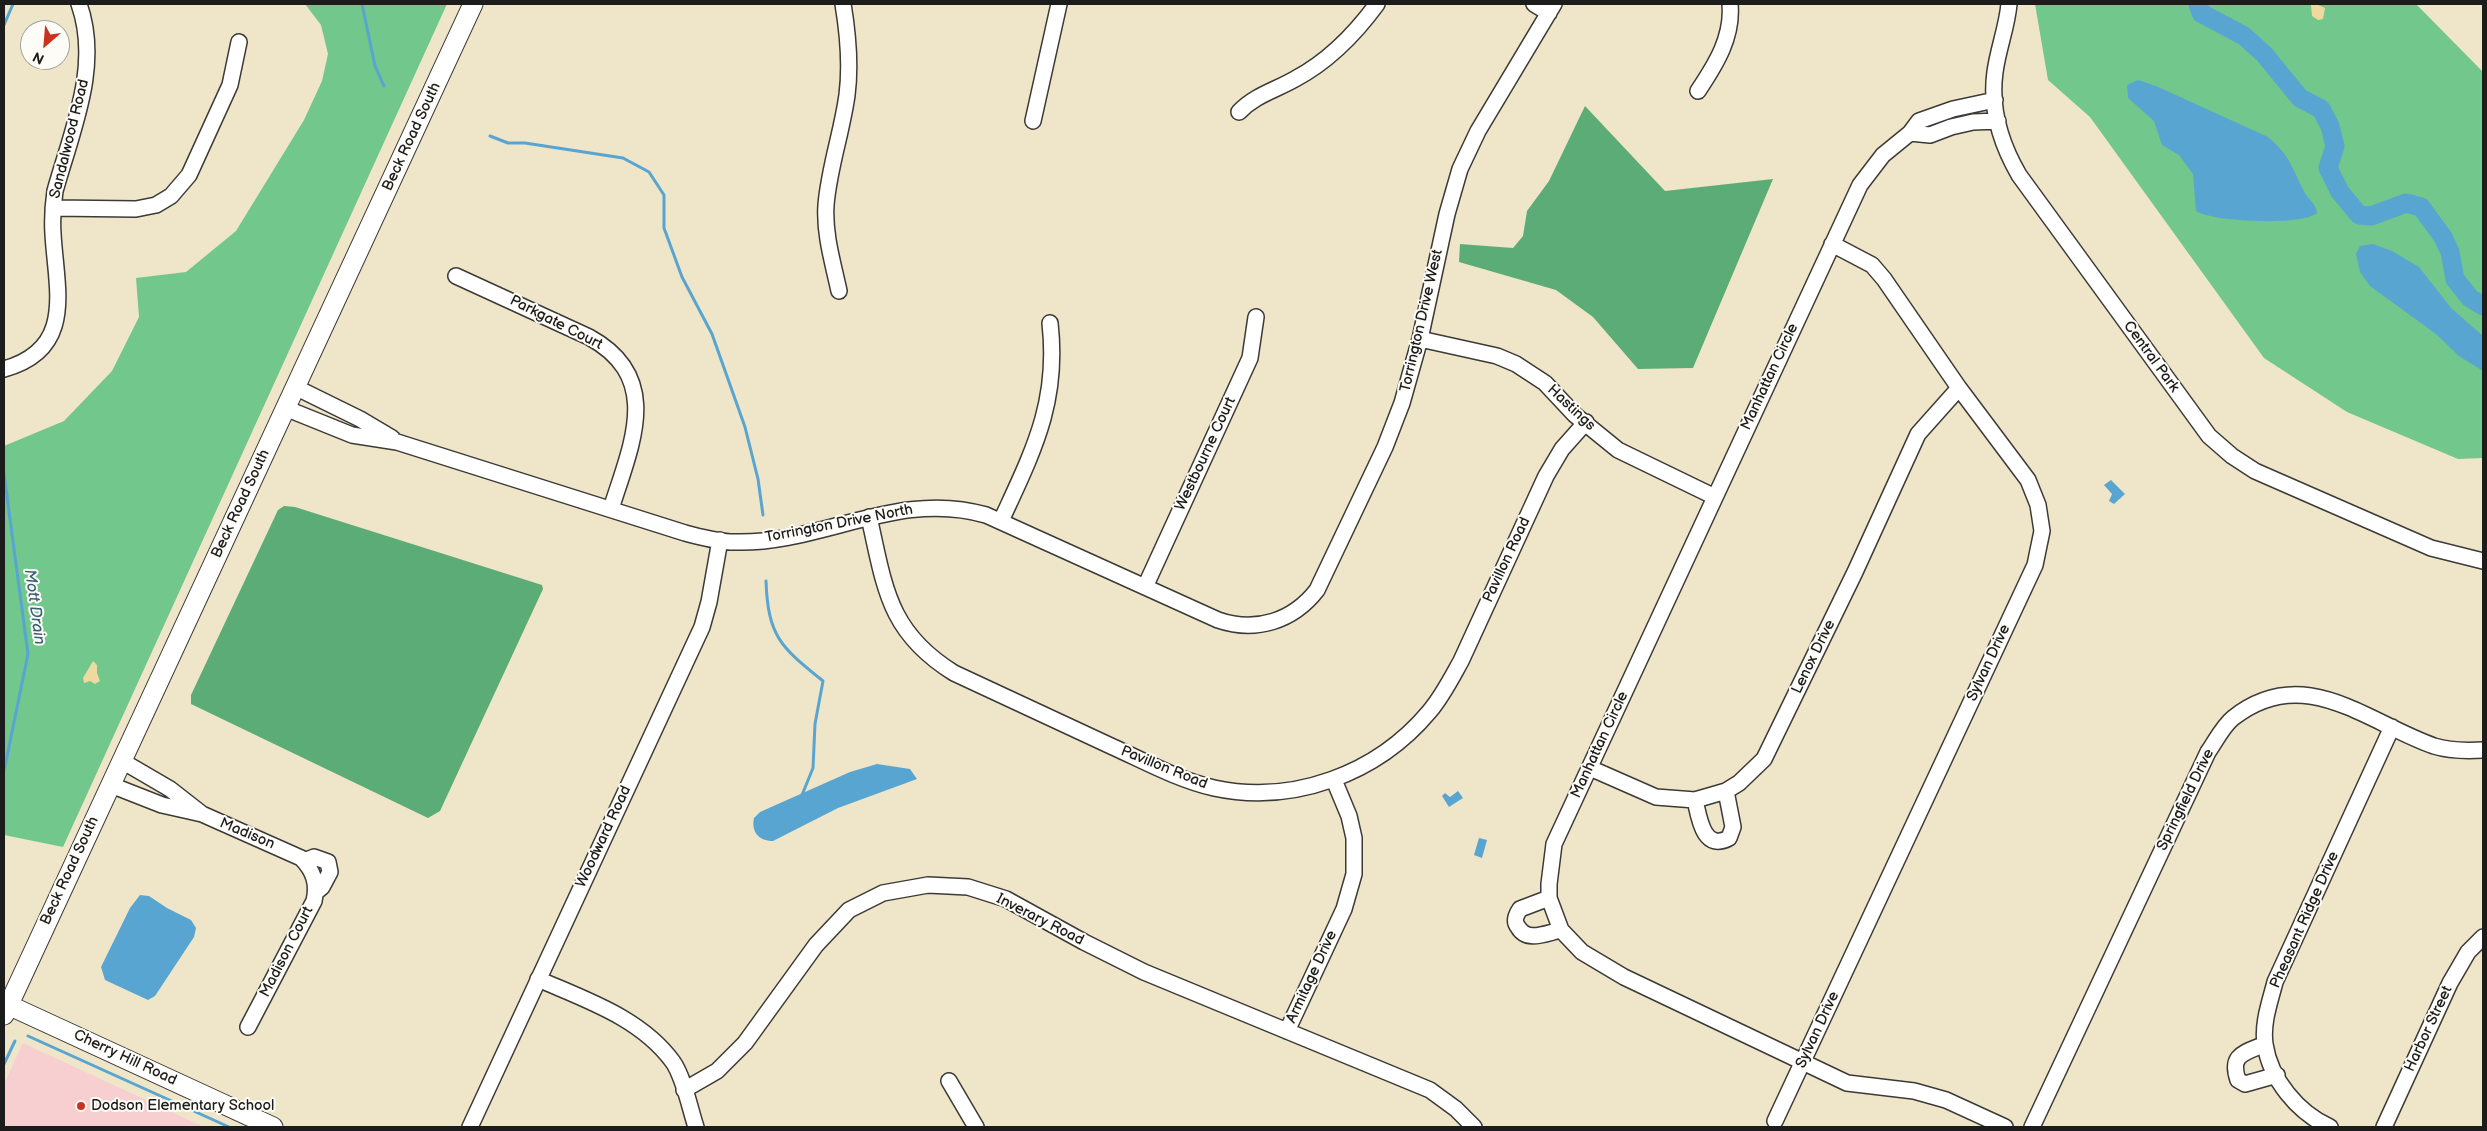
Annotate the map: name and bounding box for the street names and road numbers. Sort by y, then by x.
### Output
street label: Sandalwood Road [46,77,94,201]
street label: Beck Road South [379,80,445,194]
street label: Torrington Drive West [1397,248,1447,394]
street label: Parkgate Court [507,292,605,354]
street label: Central Park [2119,318,2183,396]
street label: Manhattan Circle [1737,321,1803,433]
street label: Hastings [1543,381,1599,435]
street label: Westbourne Court [1172,394,1240,514]
street label: Beck Road South [208,447,274,561]
street label: Torrington Drive North [764,501,914,547]
street label: Pavillon Road [1479,515,1535,605]
street label: Lenox Drive [1788,617,1840,697]
street label: Sylvan Drive [1963,622,2015,704]
street label: Manhattan Circle [1567,689,1633,801]
street label: Pavillon Road [1118,742,1210,794]
street label: Springfield Drive [2154,746,2218,854]
street label: Woodward Road [573,783,635,891]
street label: Beck Road South [37,814,103,928]
street label: Madison [217,814,277,854]
street label: Pheasant Ridge Drive [2267,849,2343,991]
street label: Inverary Road [993,890,1087,950]
street label: Madison Court [256,904,318,1000]
street label: Armitage Drive [1283,928,1341,1026]
street label: Harbor Street [2401,983,2457,1075]
street label: Sylvan Drive [1792,989,1844,1071]
street label: Cherry Hill Road [71,1026,179,1090]

